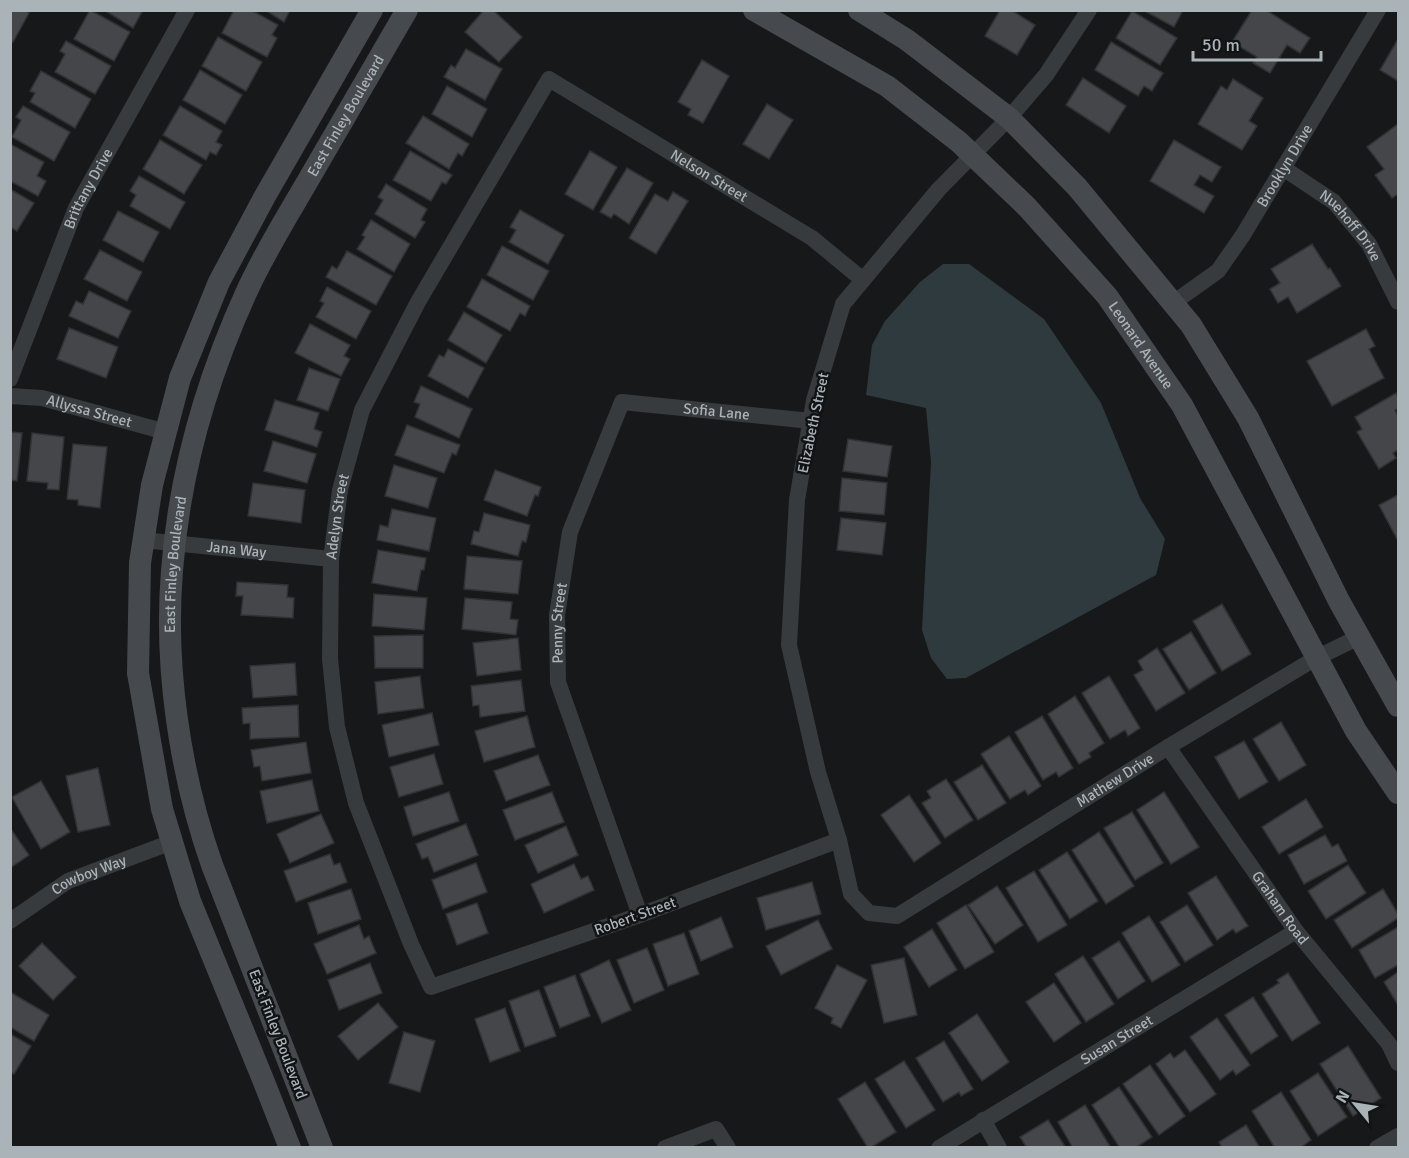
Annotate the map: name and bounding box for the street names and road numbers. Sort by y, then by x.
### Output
street label: East Finley Boulevard [303,52,388,180]
street label: Brooklyn Drive [1253,121,1316,210]
street label: Brittany Drive [60,145,117,231]
street label: Nelson Street [667,145,751,206]
street label: Nuehoff Drive [1316,186,1385,264]
street label: Leonard Avenue [1105,298,1177,393]
street label: Elizabeth Street [794,371,832,475]
street label: Allyssa Street [45,391,134,431]
street label: Sofia Lane [682,399,751,424]
street label: Adelyn Street [322,472,353,561]
street label: East Finley Boulevard [161,495,190,633]
street label: Jana Way [206,537,267,561]
street label: Penny Street [548,581,571,664]
street label: Mathew Drive [1073,749,1157,811]
street label: Cowboy Way [48,851,129,899]
street label: Graham Road [1248,868,1312,948]
street label: Robert Street [592,893,678,939]
street label: East Finley Boulevard [245,967,311,1101]
street label: Susan Street [1077,1011,1156,1069]

